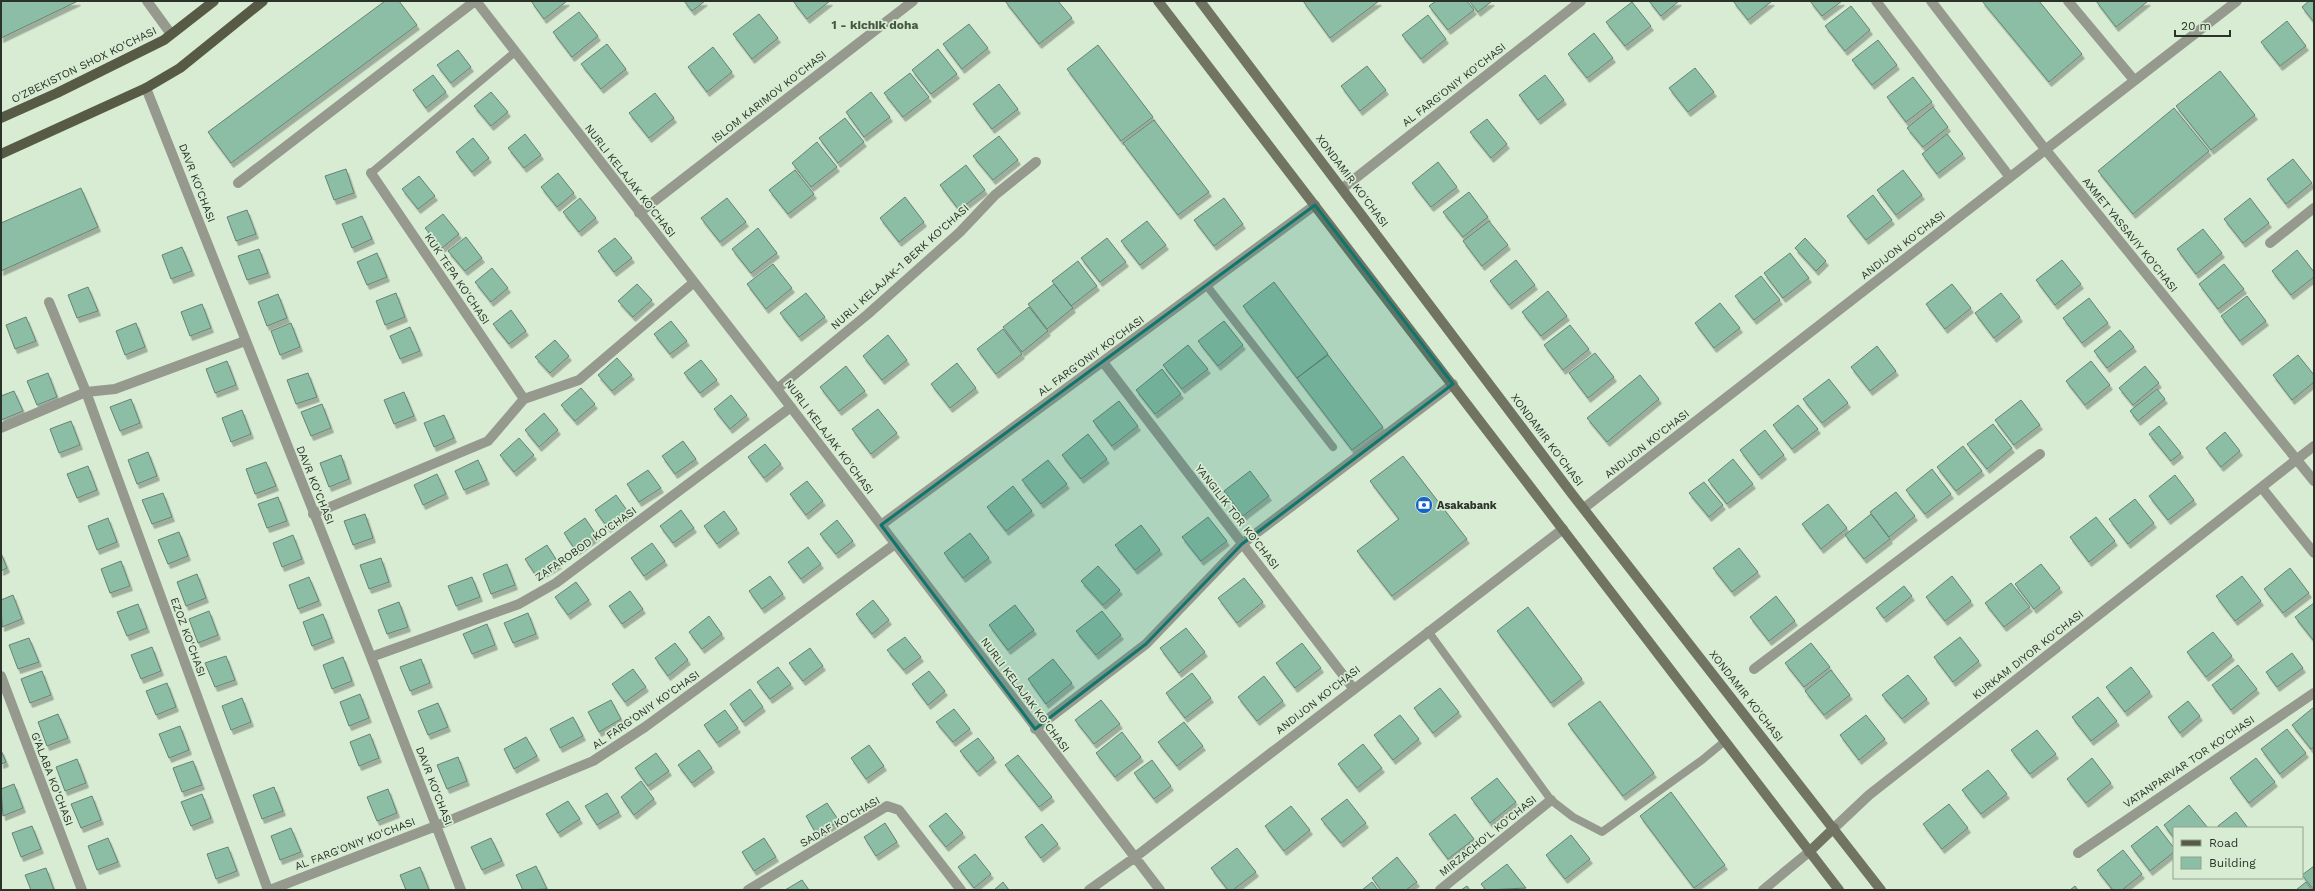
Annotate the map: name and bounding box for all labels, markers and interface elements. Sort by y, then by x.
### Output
scale bar [2175,12,2230,38]
district label: 1 - kichik doha [832,18,918,32]
text: 20 m [2181,19,2211,33]
street label: O'ZBEKISTON SHOX KO'CHASI [9,24,159,106]
street label: AL FARG'ONIY KO'CHASI [1399,40,1509,130]
street label: ISLOM KARIMOV KO'CHASI [709,48,829,146]
street label: NURLI KELAJAK KO'CHASI [582,122,678,240]
street label: XONDAMIR KO'CHASI [1313,132,1391,230]
street label: DAVR KO'CHASI [176,142,218,224]
street label: AXMET YASSAVIY KO'CHASI [2080,175,2180,295]
street label: NURLI KELAJAK-1 BERK KO'CHASI [828,202,972,332]
street label: ANDIJON KO'CHASI [1858,208,1948,282]
street label: KUK TEPA KO'CHASI [422,231,492,327]
street label: AL FARG'ONIY KO'CHASI [1035,313,1147,399]
street label: NURLI KELAJAK KO'CHASI [782,377,876,497]
street label: XONDAMIR KO'CHASI [1508,391,1586,489]
street label: ANDIJON KO'CHASI [1602,407,1692,481]
street label: DAVR KO'CHASI [293,444,337,526]
street label: YANGILIK TOR KO'CHASI [1192,462,1282,572]
bank icon: Asakabank [1414,495,1434,515]
place label: Asakabank [1437,499,1497,512]
street label: ZAFAROBOD KO'CHASI [533,504,639,584]
street label: EZOZ KO'CHASI [168,596,208,678]
street label: KURKAM DIYOR KO'CHASI [1970,608,2086,702]
street label: NURLI KELAJAK KO'CHASI [978,635,1072,755]
street label: XONDAMIR KO'CHASI [1706,648,1786,744]
street label: ANDIJON KO'CHASI [1273,663,1363,737]
street label: AL FARG'ONIY KO'CHASI [590,668,702,752]
street label: VATANPARVAR TOR KO'CHASI [2121,713,2257,811]
street label: G'ALABA KO'CHASI [28,730,76,828]
street label: DAVR KO'CHASI [413,745,455,827]
street label: MIRZACHO'L KO'CHASI [1437,793,1539,879]
street label: SADAF KO'CHASI [798,794,882,850]
street label: AL FARG'ONIY KO'CHASI [293,815,417,873]
legend [2173,827,2303,879]
text: Road [2209,836,2238,850]
text: Building [2209,856,2256,870]

